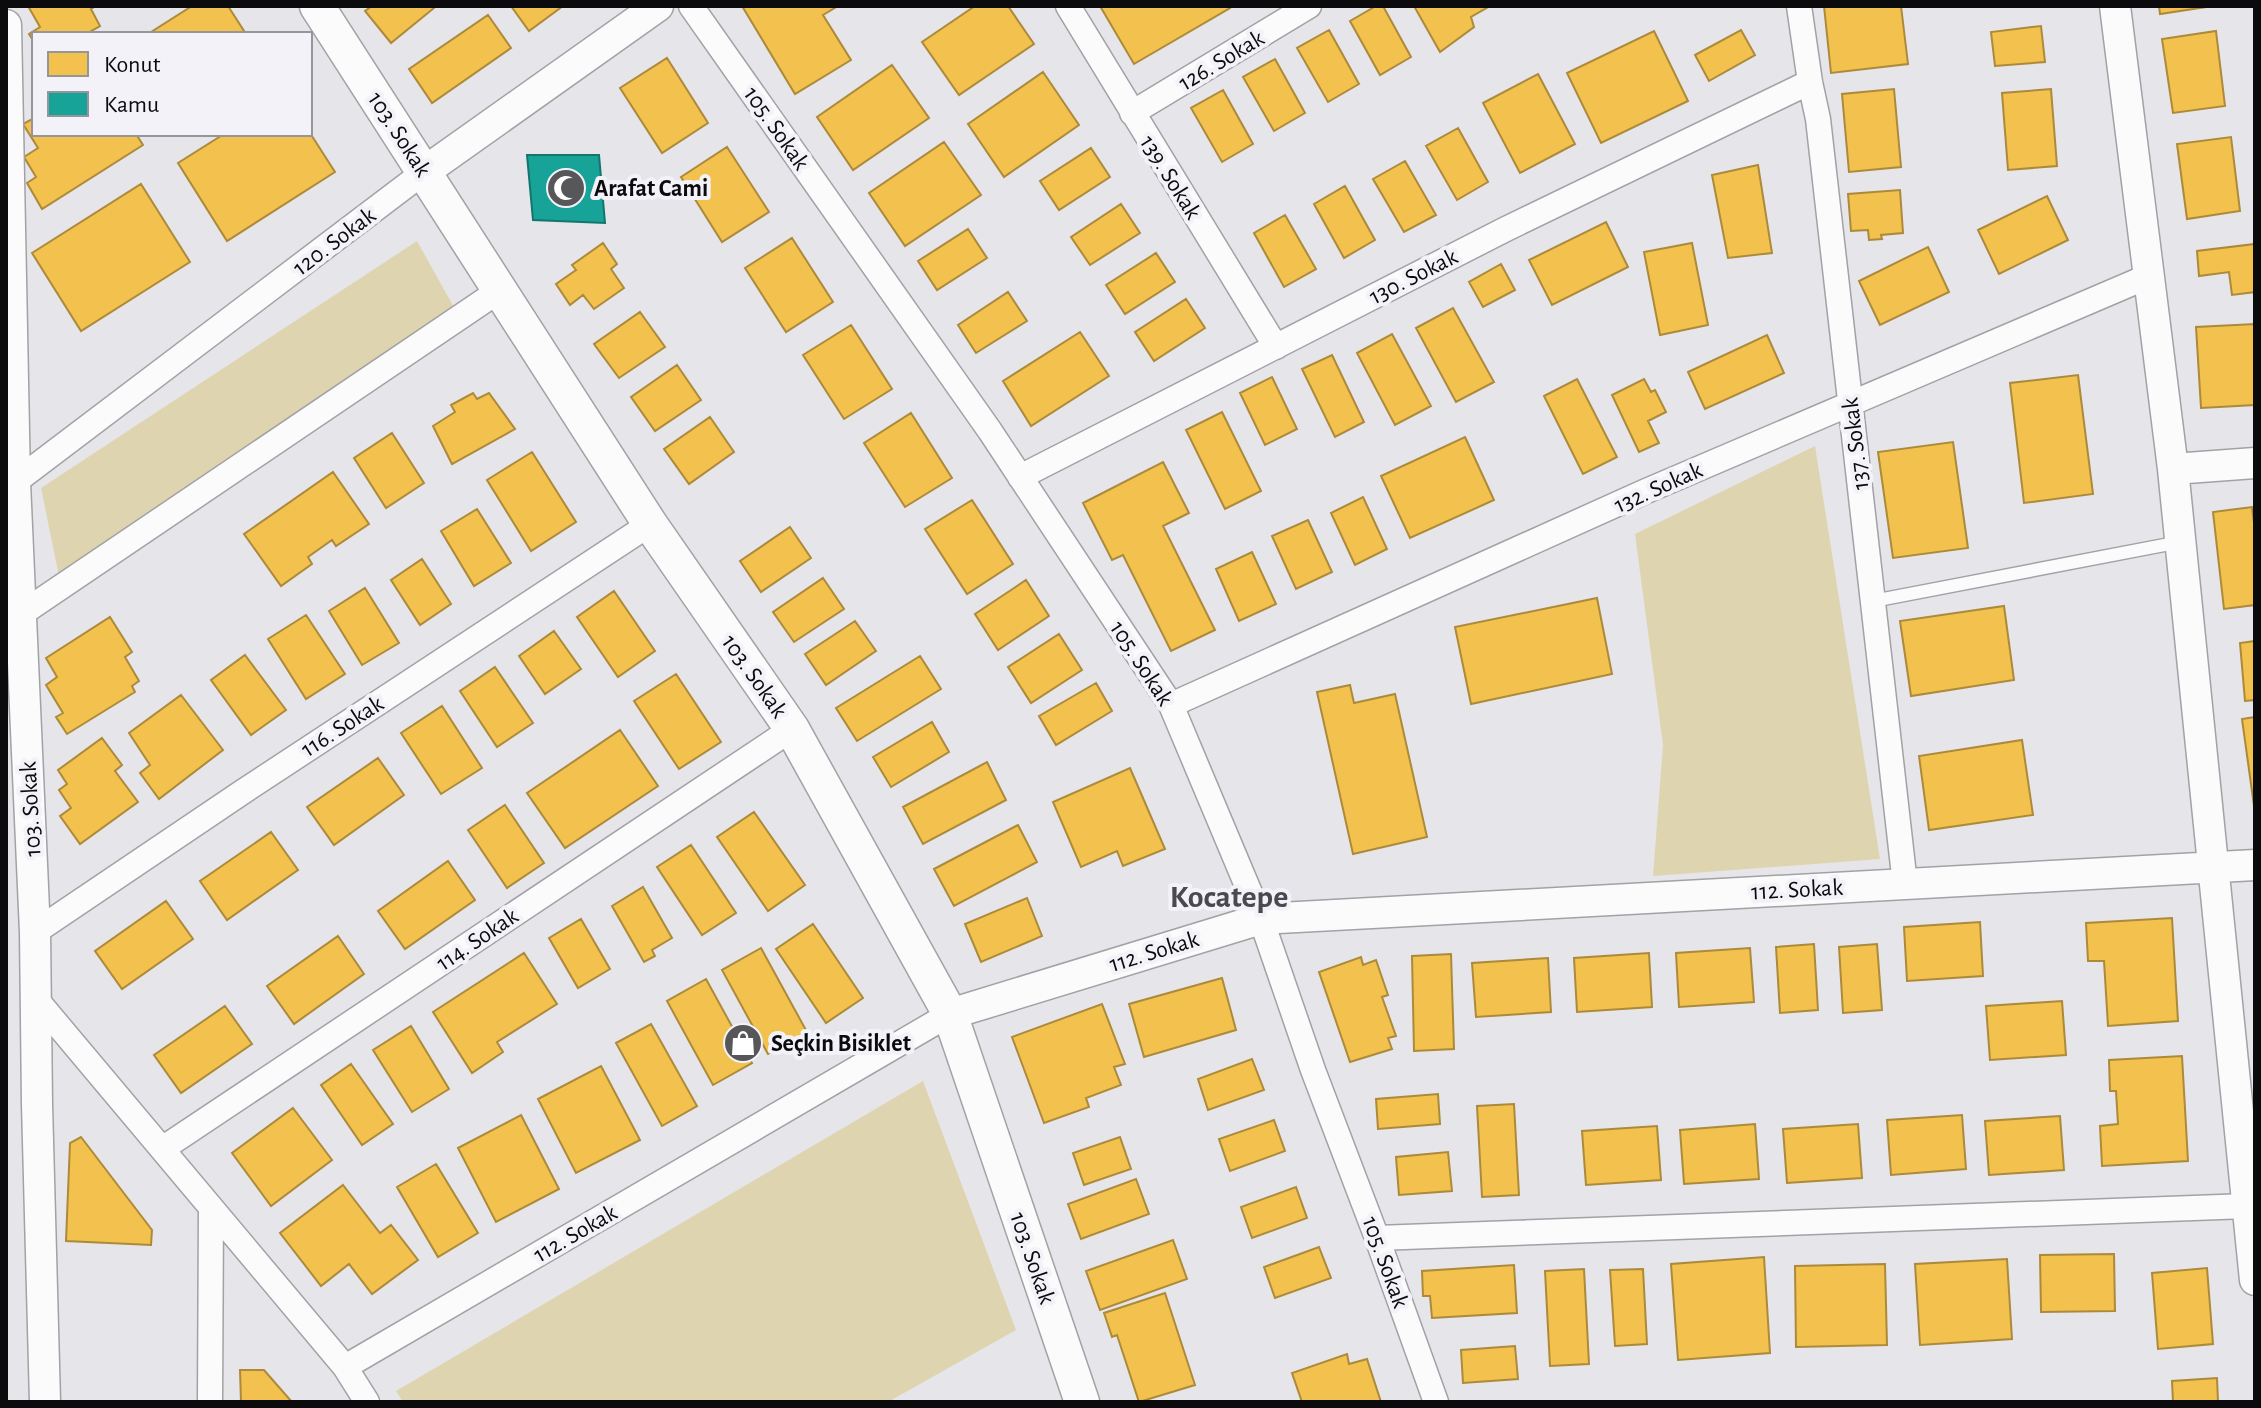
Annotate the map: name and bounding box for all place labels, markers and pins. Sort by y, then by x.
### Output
mosque icon: Arafat Cami [545,167,587,209]
place label: Arafat Cami [594,177,708,201]
shop icon: Seçkin Bisiklet [722,1022,764,1064]
place label: Seçkin Bisiklet [771,1032,911,1056]

